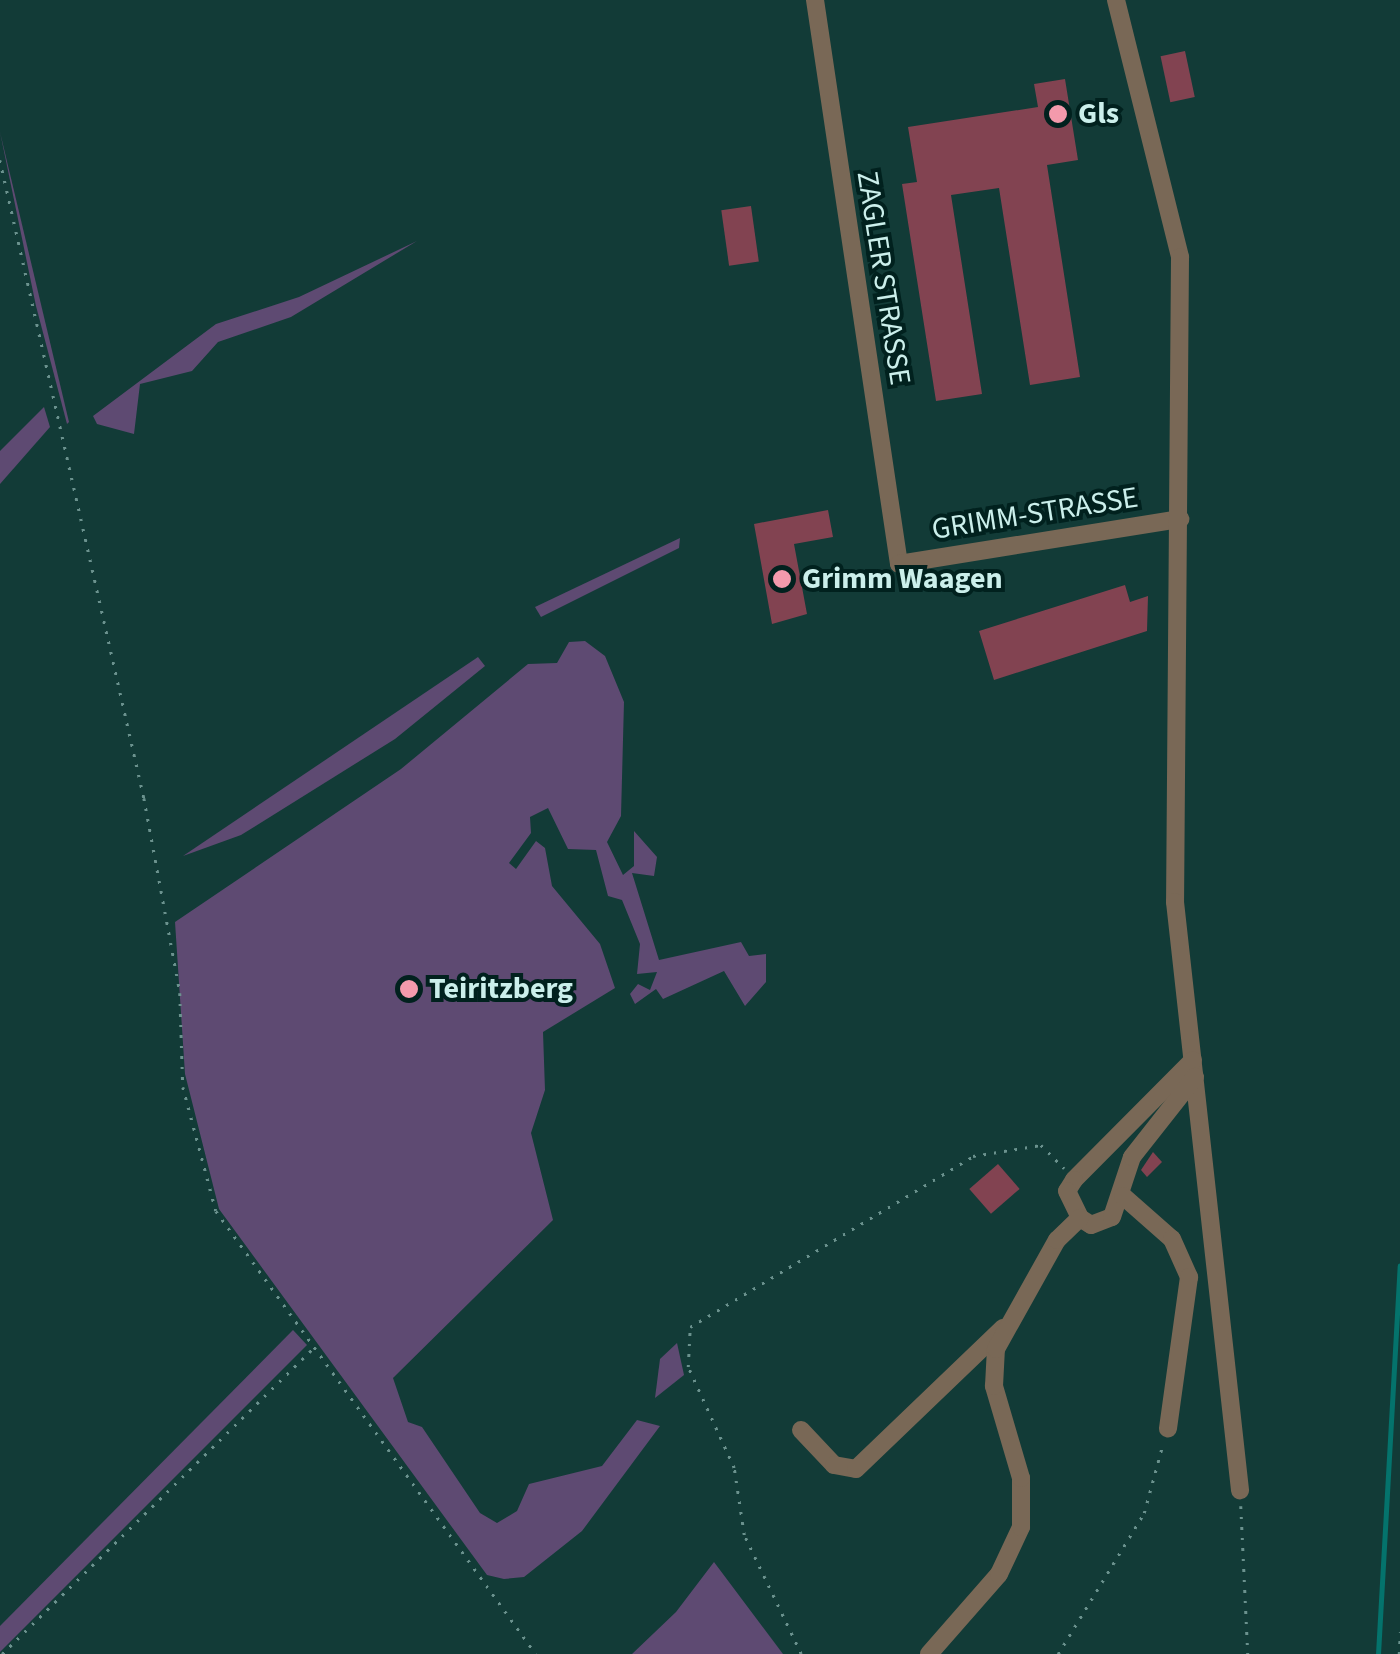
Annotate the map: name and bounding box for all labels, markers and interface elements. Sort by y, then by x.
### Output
place label: Gls [1078,96,1119,132]
marker: Gls [1047,103,1069,125]
street label: ZAGLER STRASSE [848,168,918,388]
street label: GRIMM-STRASSE [929,480,1141,548]
place label: Grimm Waagen [802,561,1003,597]
marker: Grimm Waagen [771,568,793,590]
place label: Teiritzberg [429,971,573,1007]
marker: Teiritzberg [398,978,420,1000]

